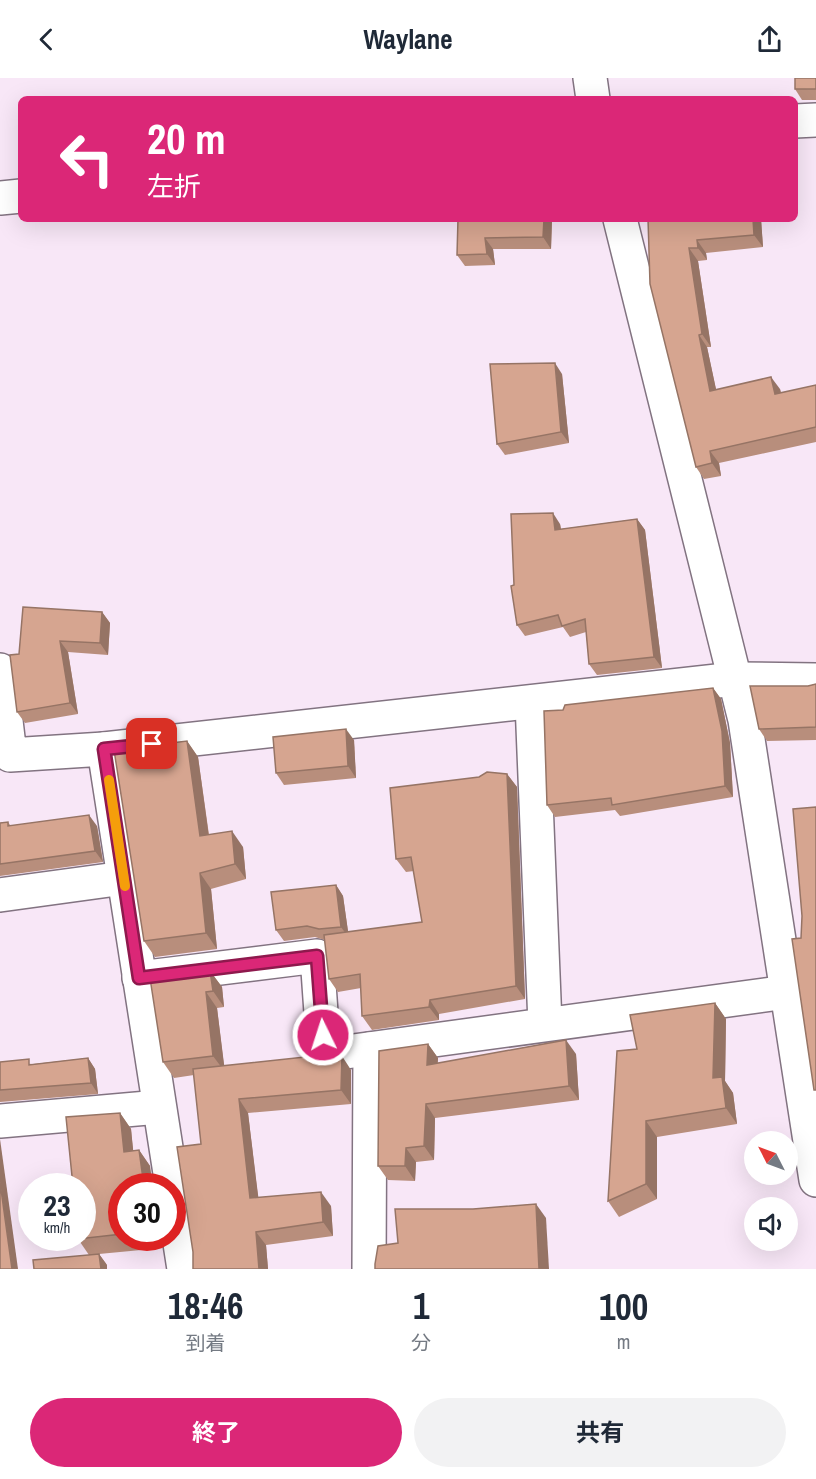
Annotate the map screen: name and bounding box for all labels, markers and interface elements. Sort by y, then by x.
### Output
text: Waylane [363,21,453,57]
icon: back [30,23,63,56]
icon: share [753,23,786,56]
text: 20 m [147,111,226,167]
icon: left [48,120,126,198]
text: 左折 [147,168,201,204]
pin [126,718,177,769]
icon: arrive [135,727,168,760]
position arrow [291,1003,355,1067]
north arrow [744,1131,798,1185]
map controls [744,1131,798,1251]
speed limit sign: 30 [108,1173,186,1251]
text: 23 [43,1185,71,1225]
button: sound [744,1197,798,1251]
text: km/h [44,1217,70,1238]
text: 18:46 [168,1282,243,1330]
text: 1 [413,1282,429,1330]
text: 100 [599,1283,648,1331]
text: m [617,1328,630,1355]
text: 到着 [186,1329,226,1356]
text: 分 [411,1329,431,1356]
button: 終了 [30,1398,402,1467]
button: 共有 [414,1398,786,1467]

